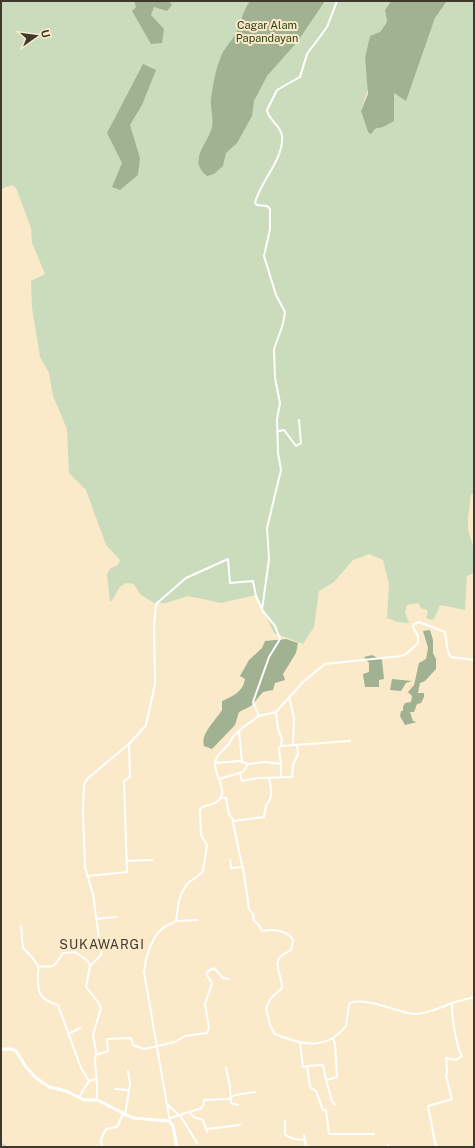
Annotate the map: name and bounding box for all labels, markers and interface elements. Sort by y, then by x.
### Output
north arrow [16,16,56,56]
park label: Cagar Alam Papandayan [236,19,298,44]
text: U [39,28,52,39]
district label: SUKAWARGI [59,937,145,952]

